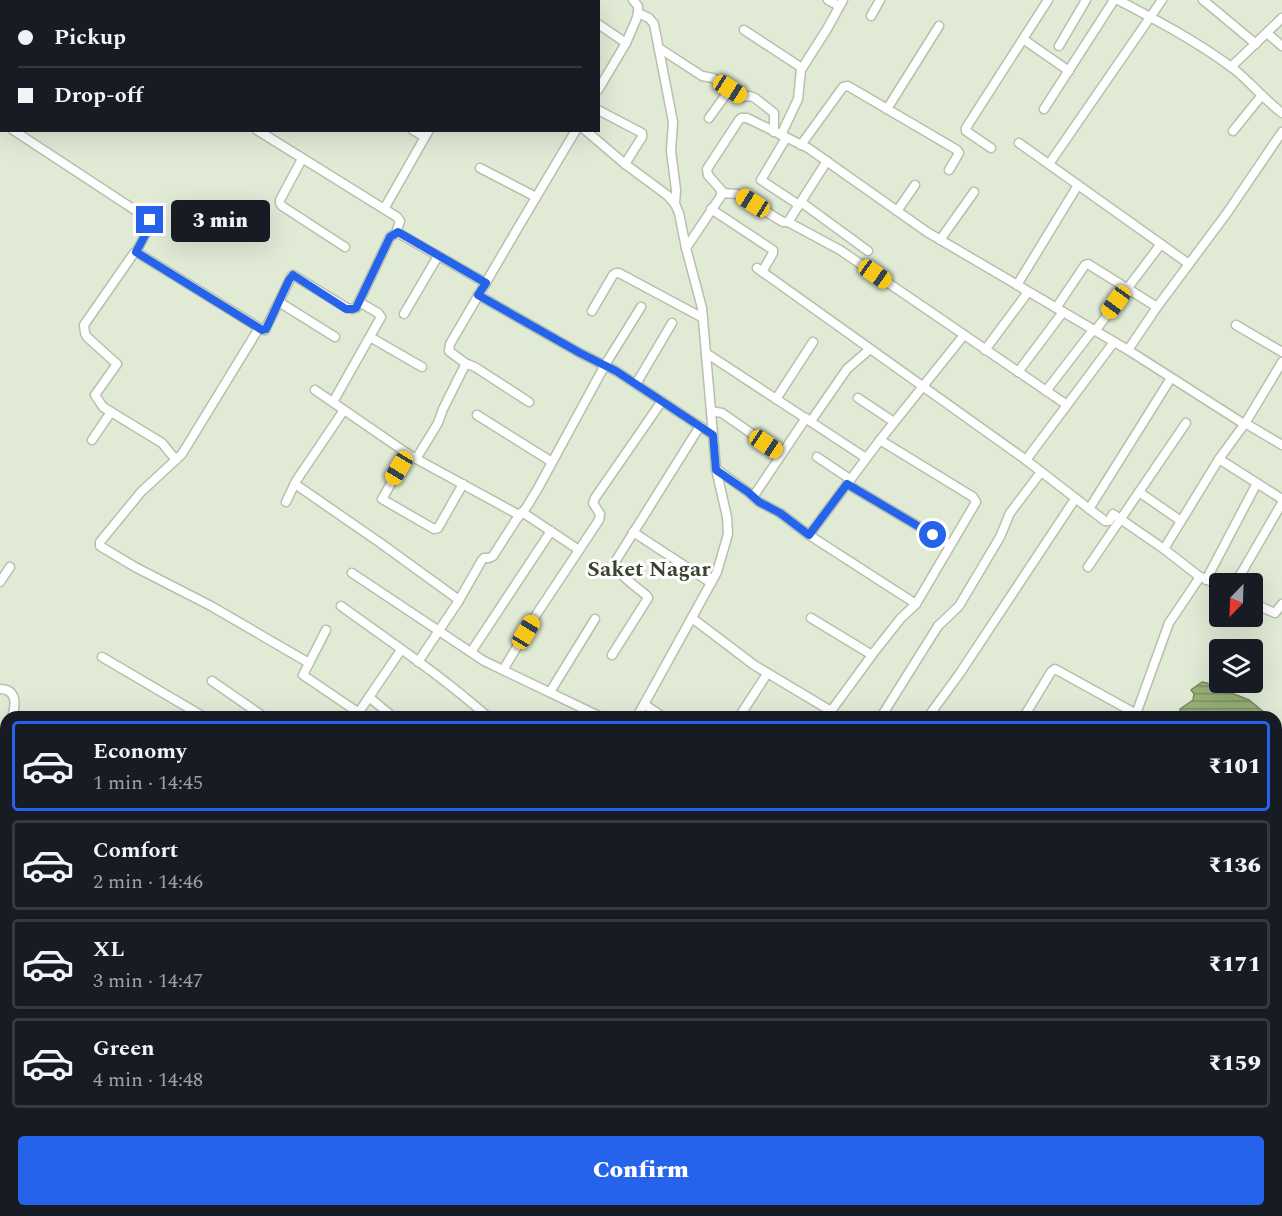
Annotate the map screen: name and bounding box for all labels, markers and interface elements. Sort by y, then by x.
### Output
text: Pickup [54,21,126,54]
car [710,72,750,106]
text: Drop-off [54,79,143,112]
car [733,186,773,220]
callout: 3 min [171,199,270,241]
route end [136,206,163,233]
text: 3 min [193,206,248,236]
car [855,256,895,292]
car [1098,282,1134,322]
car [746,426,786,462]
car [382,448,416,488]
route start [919,521,946,548]
district label: Saket Nagar [587,553,711,586]
north arrow [1209,573,1263,627]
map controls [1209,573,1263,693]
car [509,612,543,652]
button: layers [1209,639,1263,693]
text: Economy [93,735,186,768]
icon: car [21,739,75,793]
text: ₹101 [1208,750,1261,783]
text: 1 min · 14:45 [93,768,203,798]
text: Comfort [93,834,178,867]
icon: car [21,838,75,892]
text: ₹136 [1208,849,1261,882]
text: 2 min · 14:46 [93,867,203,897]
text: XL [93,933,124,966]
icon: car [21,937,75,991]
text: ₹171 [1208,948,1261,981]
text: 3 min · 14:47 [93,966,203,996]
text: Green [93,1032,155,1065]
icon: car [21,1036,75,1090]
text: ₹159 [1208,1047,1261,1080]
text: 4 min · 14:48 [93,1065,203,1095]
button: Confirm [18,1136,1264,1205]

